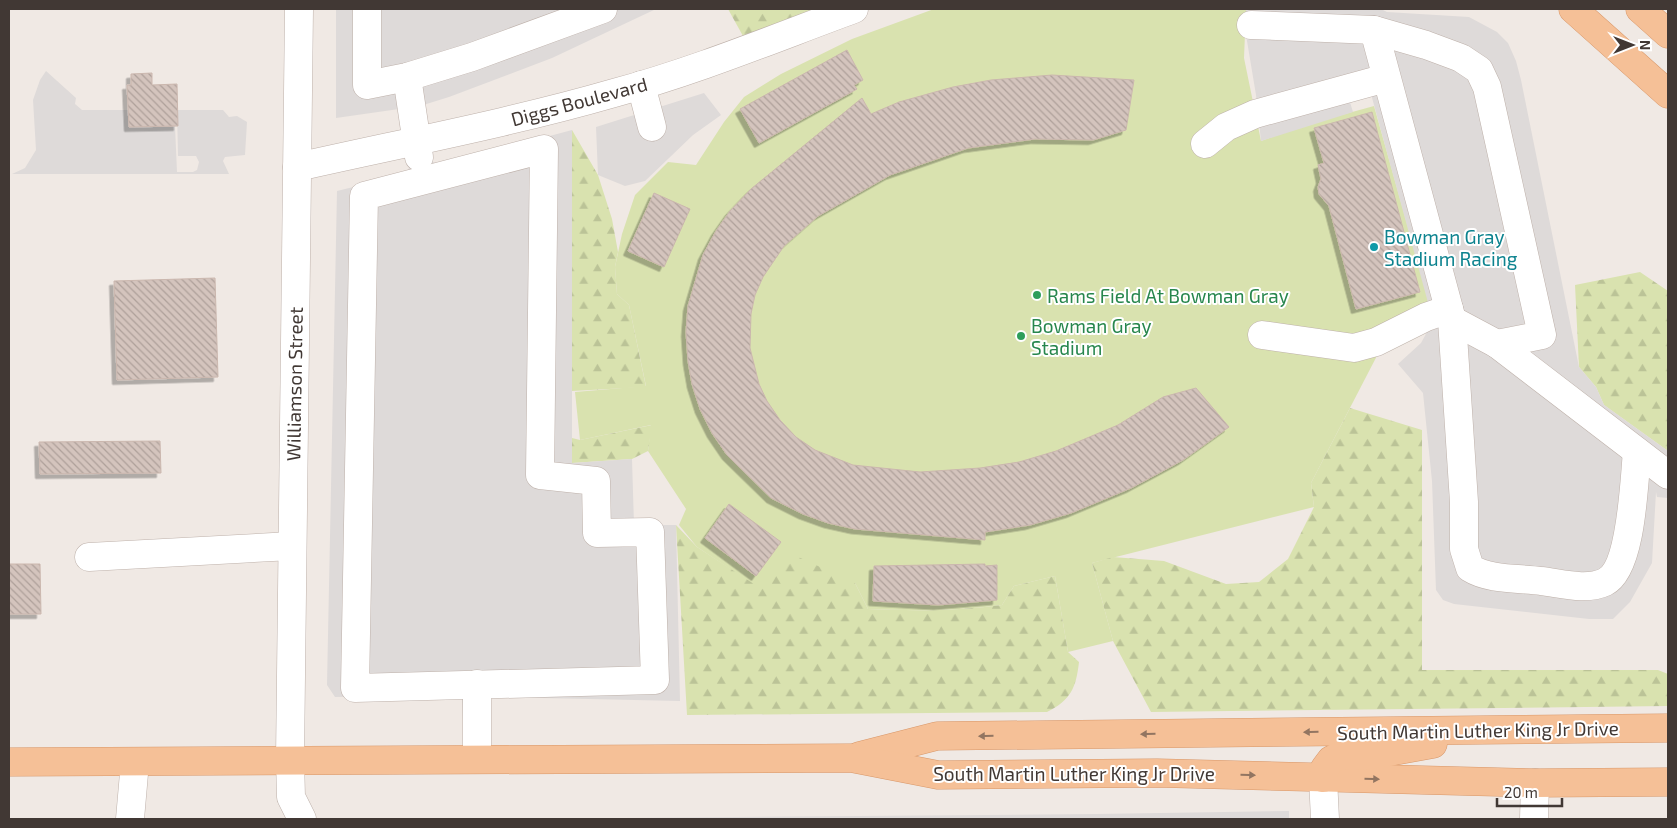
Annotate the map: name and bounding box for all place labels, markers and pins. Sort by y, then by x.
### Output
place label: Bowman Gray Stadium Racing [1384,225,1518,270]
marker: Bowman Gray Stadium Racing [1368,241,1380,253]
place label: Rams Field At Bowman Gray [1047,284,1289,307]
marker: Rams Field At Bowman Gray [1031,289,1043,301]
place label: Bowman Gray Stadium [1031,314,1152,359]
marker: Bowman Gray Stadium [1015,330,1027,342]

